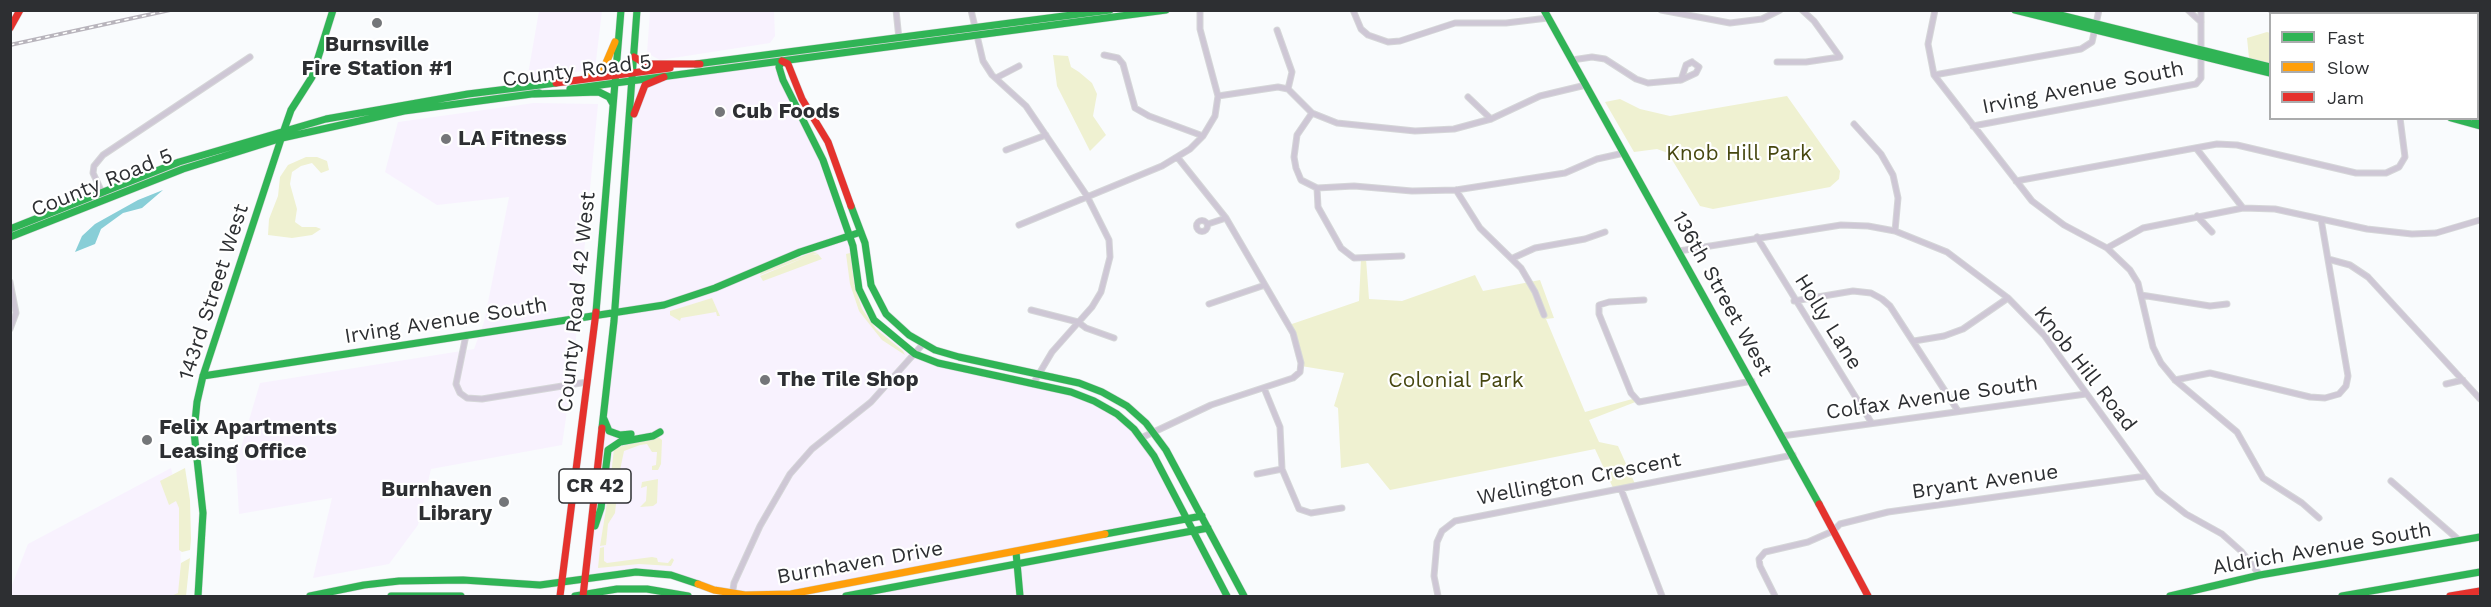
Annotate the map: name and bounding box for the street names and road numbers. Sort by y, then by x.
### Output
street label: County Road 5 [501,49,653,93]
street label: Irving Avenue South [1980,56,2186,120]
street label: County Road 5 [28,143,176,223]
street label: County Road 42 West [553,190,601,414]
street label: 143rd Street West [174,201,254,383]
street label: 136th Street West [1666,207,1778,381]
street label: Holly Lane [1789,270,1867,374]
street label: Irving Avenue South [343,293,549,349]
street label: Knob Hill Road [2028,301,2142,437]
street label: Colfax Avenue South [1825,371,2039,425]
street label: Wellington Crescent [1475,447,1683,511]
street label: Bryant Avenue [1910,459,2060,505]
road number: CR 42 [559,469,631,503]
street label: Aldrich Avenue South [2211,517,2433,581]
street label: Burnhaven Drive [775,536,945,590]

